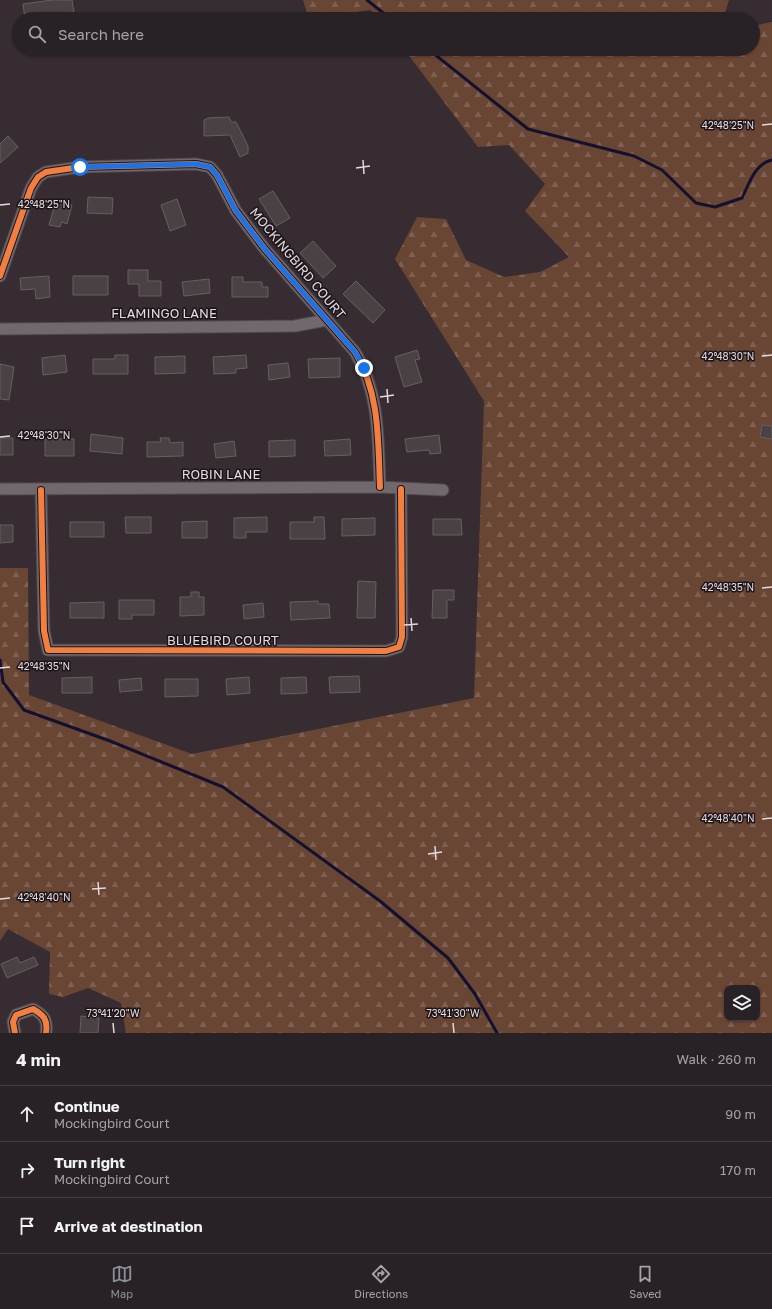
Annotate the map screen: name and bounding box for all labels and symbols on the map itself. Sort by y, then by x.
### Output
text: 42°48'25"N [702,119,754,131]
route start [71,158,89,176]
text: 42°48'25"N [18,198,70,210]
street label: MOCKINGBIRD COURT [247,204,349,322]
street label: FLAMINGO LANE [111,305,217,321]
text: 42°48'30"N [702,350,754,362]
route end [355,359,373,377]
text: 42°48'30"N [18,429,70,441]
street label: ROBIN LANE [182,466,260,482]
text: 42°48'35"N [702,581,754,593]
street label: BLUEBIRD COURT [167,632,279,648]
text: 42°48'35"N [18,660,70,672]
text: 42°48'40"N [701,812,755,824]
text: 42°48'40"N [17,891,71,903]
text: 73°41'20"W [87,1007,140,1019]
text: 73°41'30"W [426,1007,480,1019]

